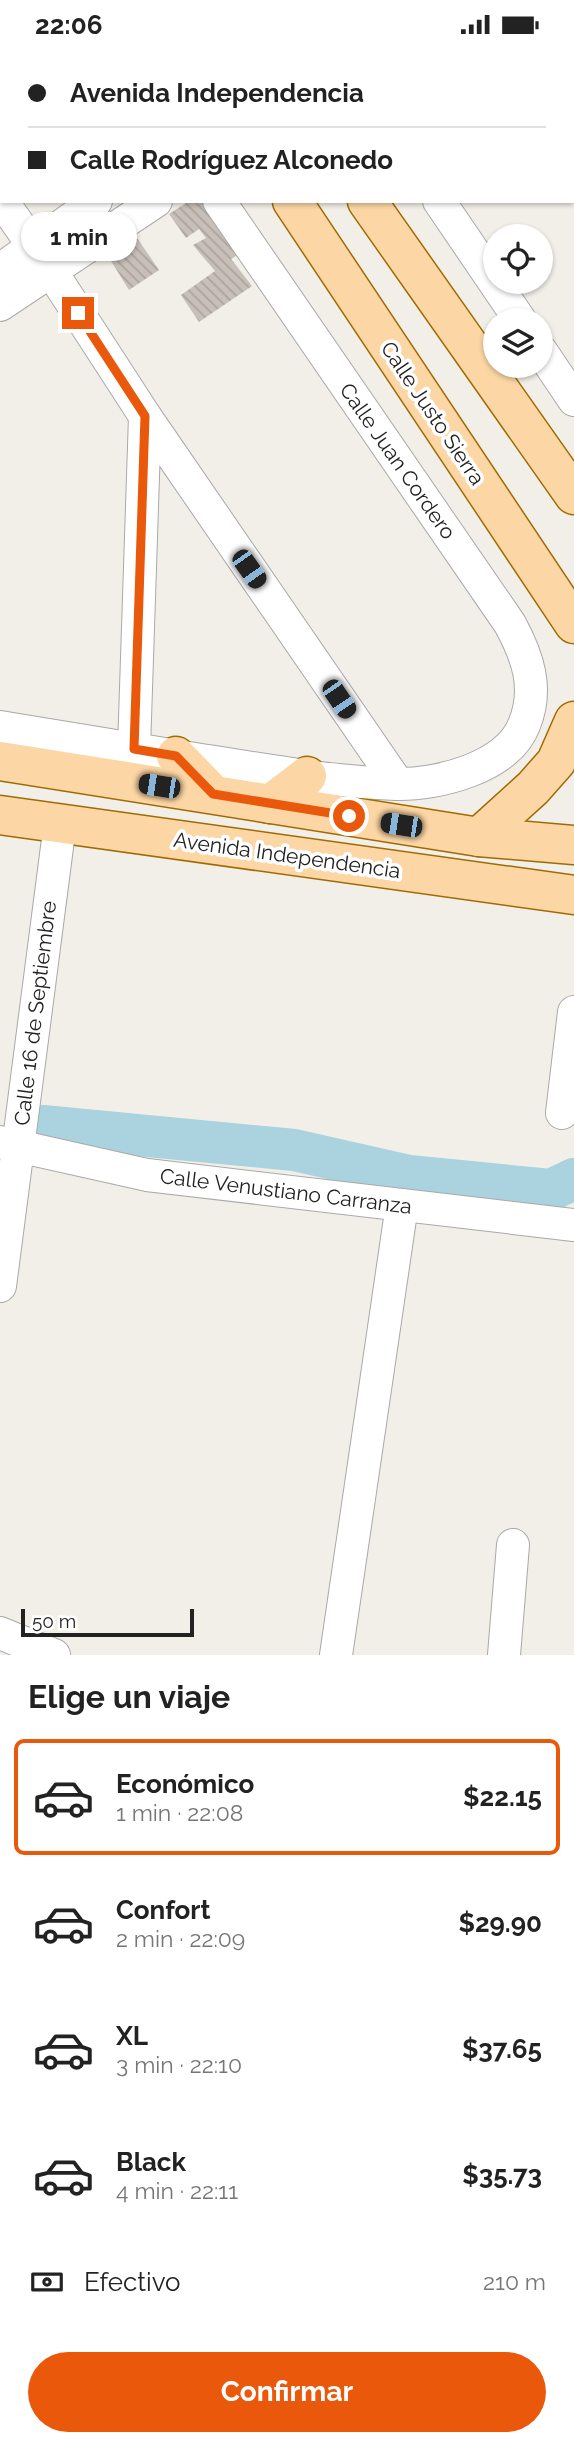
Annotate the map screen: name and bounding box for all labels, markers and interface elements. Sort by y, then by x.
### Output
text: 22:06 [35,10,103,40]
text: Avenida Independencia [70,78,364,108]
text: Calle Rodríguez Alconedo [70,145,393,175]
callout: 1 min [20,211,136,261]
text: 1 min [50,223,108,250]
map controls [483,224,553,378]
button: locate [483,224,553,294]
route end [62,297,94,329]
button: layers [483,308,553,378]
street label: Calle Justo Sierra [376,337,490,489]
street label: Calle Juan Cordero [335,378,461,544]
car [229,546,270,592]
car [319,676,360,722]
car [137,772,182,800]
route start [333,800,365,832]
car [379,811,424,839]
street label: Avenida Independencia [172,827,402,883]
street label: Calle 16 de Septiembre [9,899,61,1127]
street label: Calle Venustiano Carranza [159,1163,413,1219]
scale bar [21,1606,194,1638]
text: 50 m [32,1610,76,1632]
text: Elige un viaje [28,1678,230,1715]
icon: car [32,1766,95,1829]
text: Económico [116,1769,254,1799]
text: $22.15 [463,1782,542,1812]
text: 1 min · 22:08 [116,1799,243,1826]
icon: car [32,1892,95,1955]
text: Confort [116,1895,210,1925]
text: $29.90 [458,1908,542,1938]
text: 2 min · 22:09 [116,1925,245,1952]
icon: car [32,2018,95,2081]
text: XL [116,2021,148,2051]
text: $37.65 [462,2034,542,2064]
text: 3 min · 22:10 [116,2051,242,2078]
icon: car [32,2144,95,2207]
text: Black [116,2147,186,2177]
text: $35.73 [462,2160,542,2190]
text: 4 min · 22:11 [116,2177,238,2204]
icon: cash [28,2263,66,2301]
text: Efectivo [84,2267,181,2297]
text: 210 m [483,2268,546,2295]
button: Confirmar [28,2352,546,2432]

